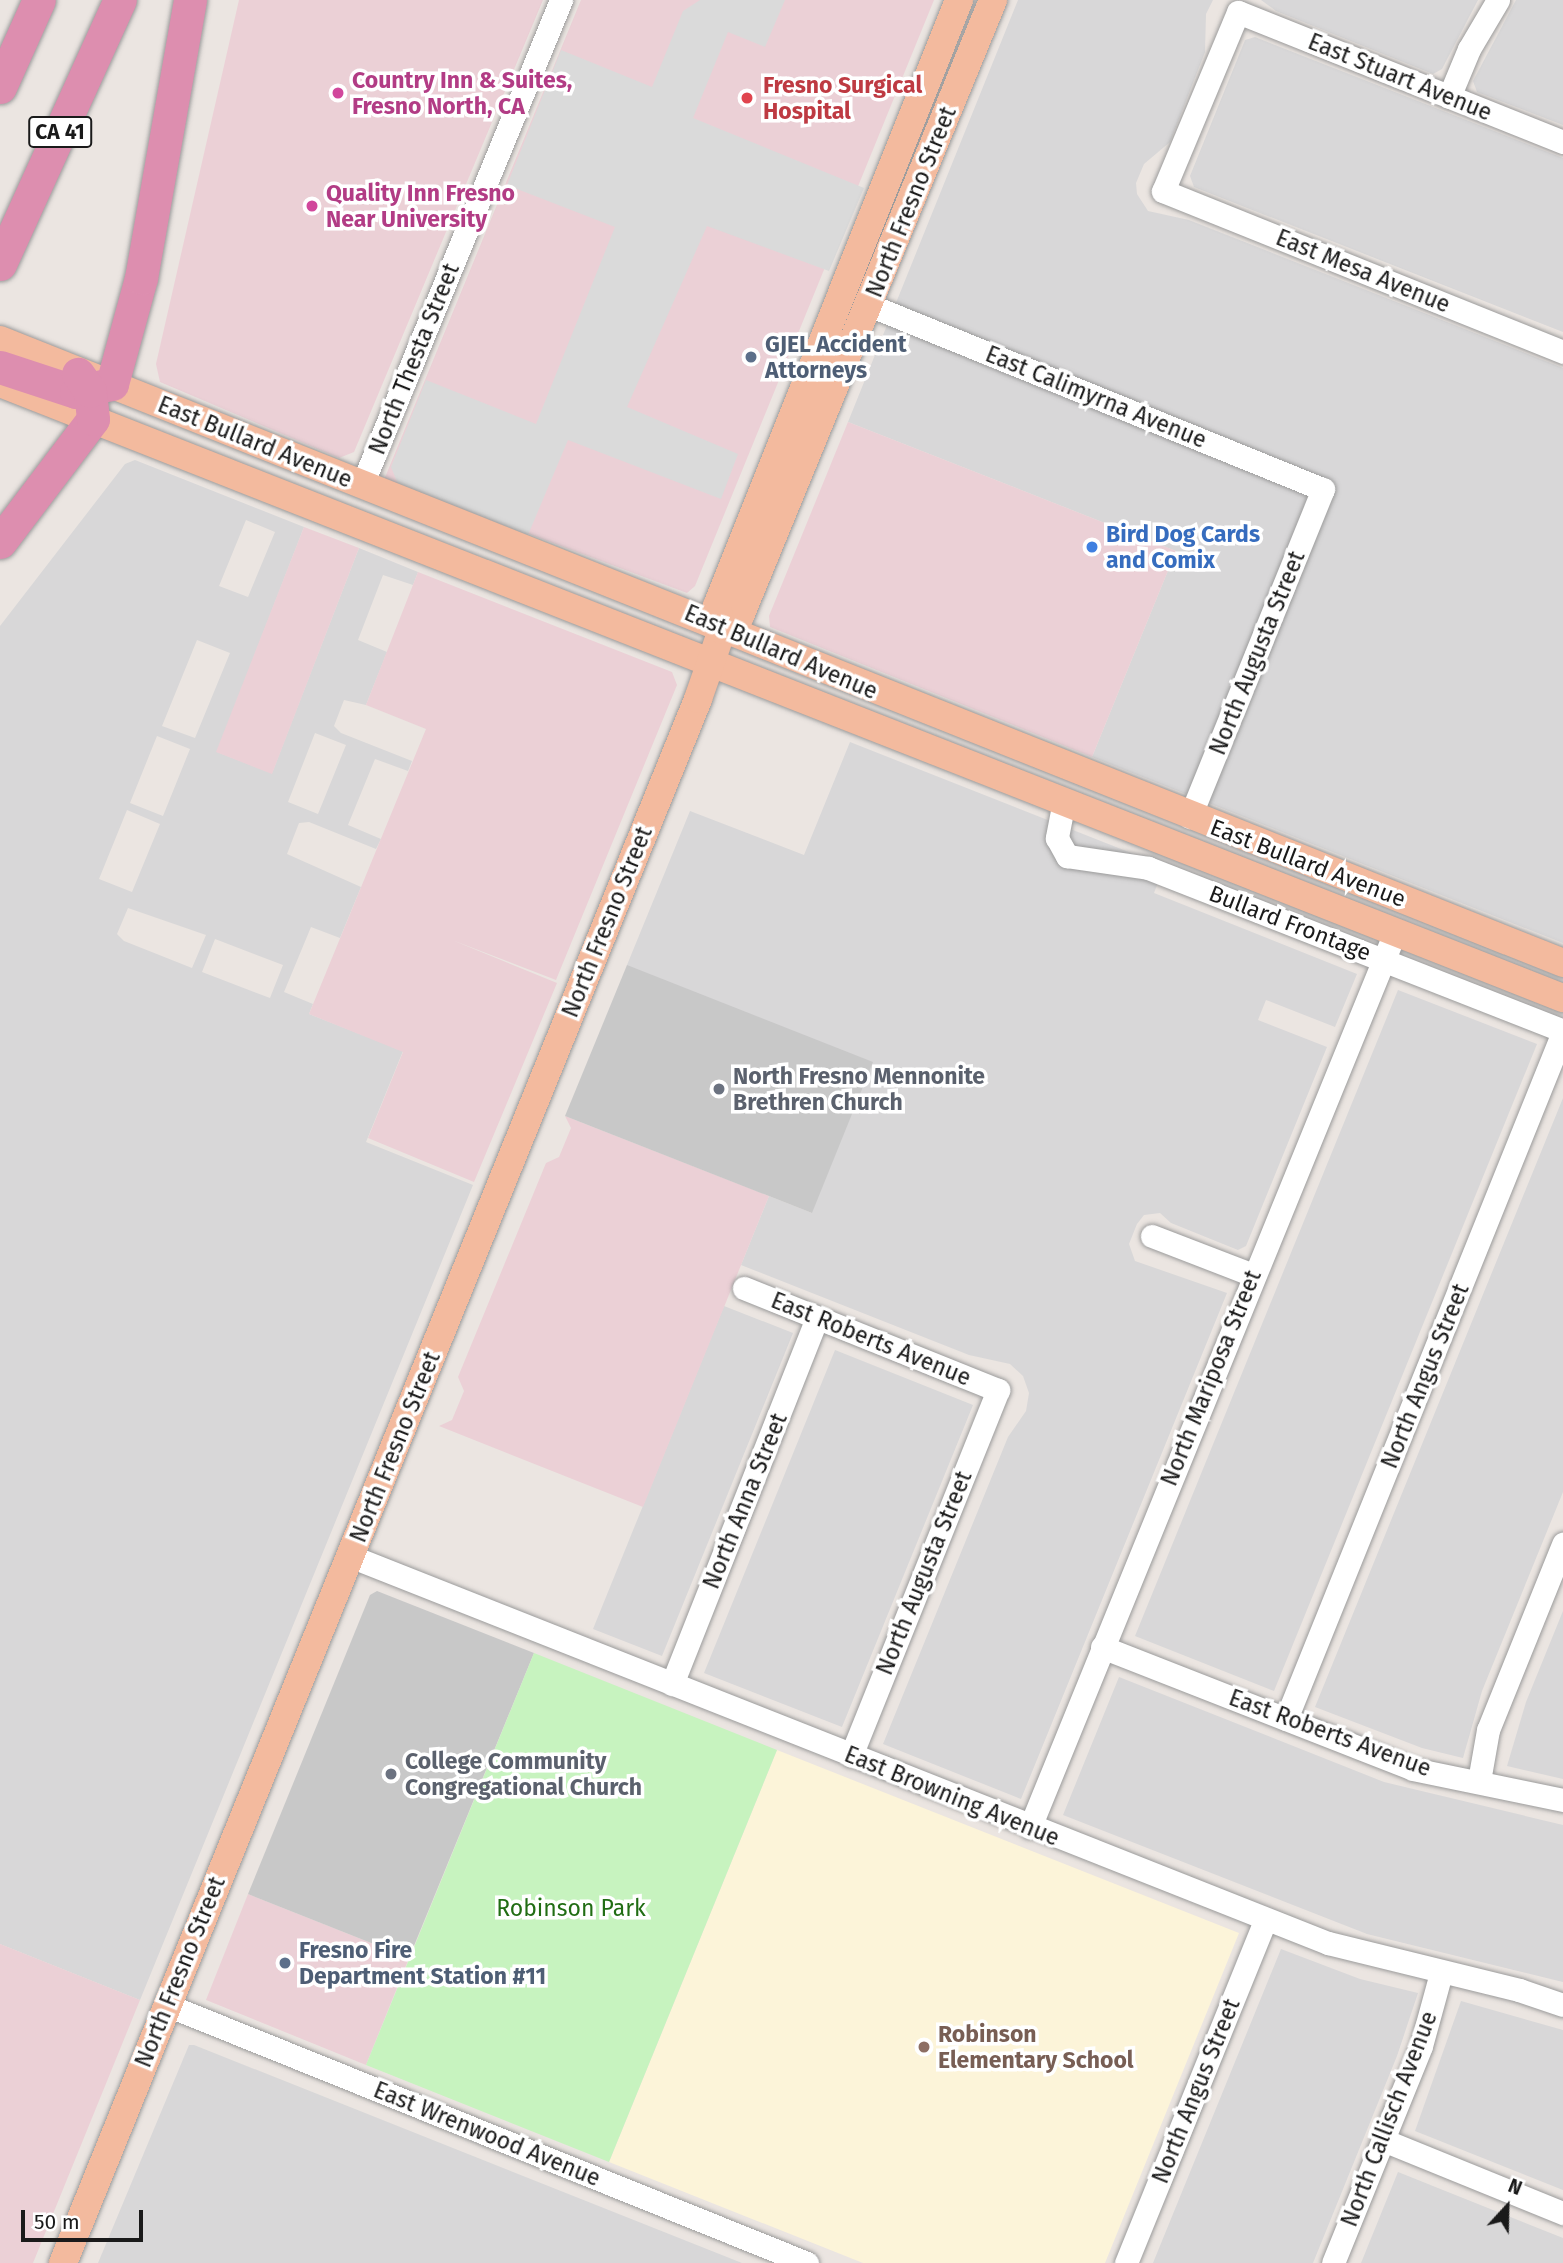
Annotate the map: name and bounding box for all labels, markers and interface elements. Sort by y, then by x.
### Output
street label: East Stuart Avenue [1304,28,1496,126]
place label: Country Inn & Suites, Fresno North, CA [352,66,572,120]
place label: Fresno Surgical Hospital [763,71,922,125]
marker: Country Inn & Suites, Fresno North, CA [330,85,346,101]
marker: Fresno Surgical Hospital [737,88,757,108]
street label: North Fresno Street [860,103,962,301]
road number: CA 41 [27,114,93,150]
place label: Quality Inn Fresno Near University [326,179,515,233]
marker: Quality Inn Fresno Near University [304,198,320,214]
street label: East Mesa Avenue [1272,223,1454,319]
street label: North Thesta Street [363,259,465,459]
place label: GJEL Accident Attorneys [765,330,907,384]
street label: East Calimyrna Avenue [982,340,1210,454]
marker: GJEL Accident Attorneys [743,349,759,365]
street label: East Bullard Avenue [154,390,356,494]
place label: Bird Dog Cards and Comix [1106,520,1260,574]
marker: Bird Dog Cards and Comix [1084,539,1100,555]
street label: North Augusta Street [1203,547,1311,759]
street label: East Bullard Avenue [680,599,882,705]
street label: East Bullard Avenue [1206,813,1410,913]
street label: North Fresno Street [556,823,658,1021]
street label: Bullard Frontage [1205,879,1375,967]
place label: North Fresno Mennonite Brethren Church [733,1062,985,1116]
marker: North Fresno Mennonite Brethren Church [711,1081,727,1097]
street label: North Mariposa Street [1155,1266,1267,1490]
street label: North Angus Street [1375,1280,1475,1472]
street label: East Roberts Avenue [767,1286,975,1392]
street label: North Fresno Street [344,1348,446,1546]
street label: North Anna Street [697,1409,793,1593]
street label: North Augusta Street [870,1467,978,1679]
street label: East Roberts Avenue [1225,1684,1435,1782]
street label: East Browning Avenue [840,1740,1064,1852]
place label: College Community Congregational Church [405,1747,642,1801]
marker: College Community Congregational Church [383,1766,399,1782]
street label: North Fresno Street [129,1873,231,2071]
park label: Robinson Park [496,1894,646,1922]
place label: Fresno Fire Department Station #11 [299,1936,546,1990]
marker: Fresno Fire Department Station #11 [277,1955,293,1971]
street label: North Angus Street [1146,1995,1246,2187]
street label: North Callisch Avenue [1335,2007,1443,2231]
place label: Robinson Elementary School [938,2020,1134,2074]
marker: Robinson Elementary School [916,2039,932,2055]
street label: East Wrenwood Avenue [370,2076,604,2192]
north arrow [1472,2172,1542,2242]
text: N [1505,2174,1525,2200]
scale bar [24,2196,147,2240]
text: 50 m [34,2209,80,2235]

